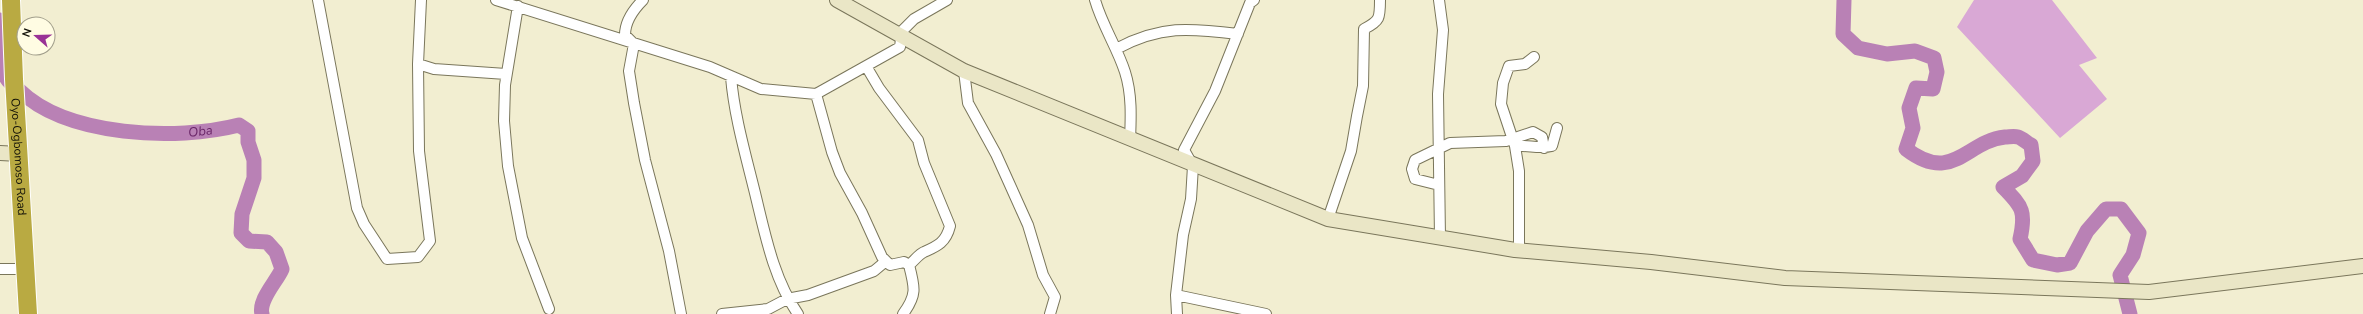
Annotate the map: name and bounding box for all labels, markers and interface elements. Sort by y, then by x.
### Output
north arrow [16,16,56,56]
text: N [19,26,36,39]
street label: Oyo-Ogbomoso Road [7,98,30,216]
water label: Oba [188,121,214,142]

